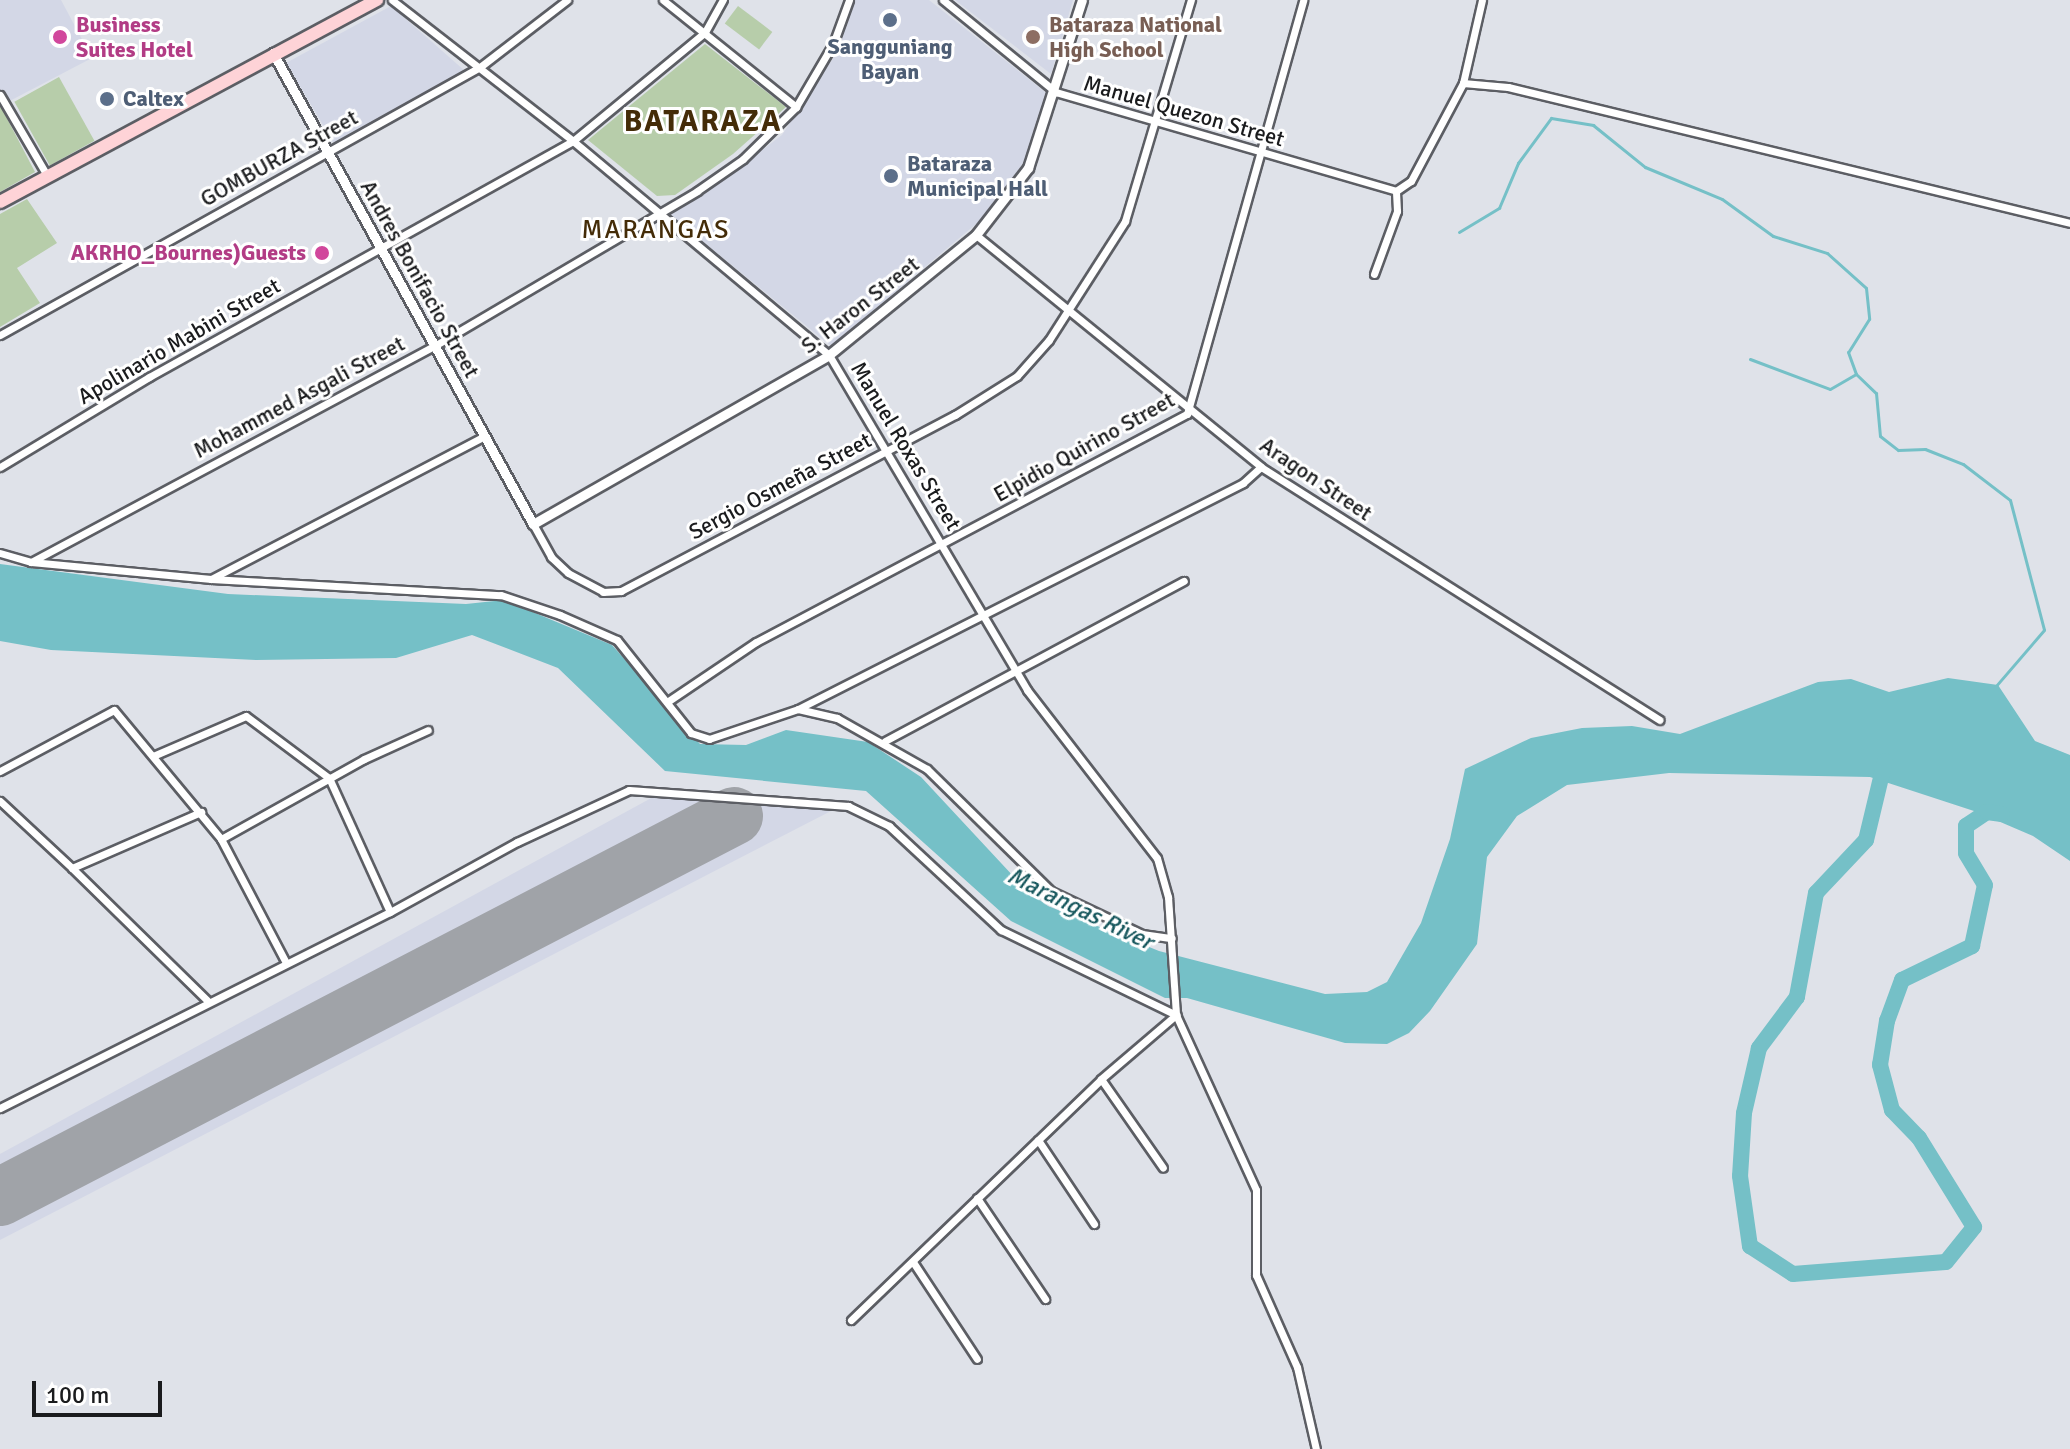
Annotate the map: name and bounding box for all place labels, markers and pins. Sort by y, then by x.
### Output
place label: Business Suites Hotel [76,11,193,62]
marker: Sangguniang Bayan [881,11,899,29]
place label: Bataraza National High School [1049,11,1222,62]
marker: Business Suites Hotel [51,28,69,46]
marker: Bataraza National High School [1024,28,1042,46]
place label: Sangguniang Bayan [828,33,952,84]
place label: Caltex [123,86,184,112]
marker: Caltex [98,90,116,108]
place label: Bataraza Municipal Hall [907,150,1048,202]
marker: Bataraza Municipal Hall [882,167,900,185]
place label: AKRHO_Bournes)Guests [71,240,306,266]
marker: AKRHO_Bournes)Guests [313,244,331,262]

